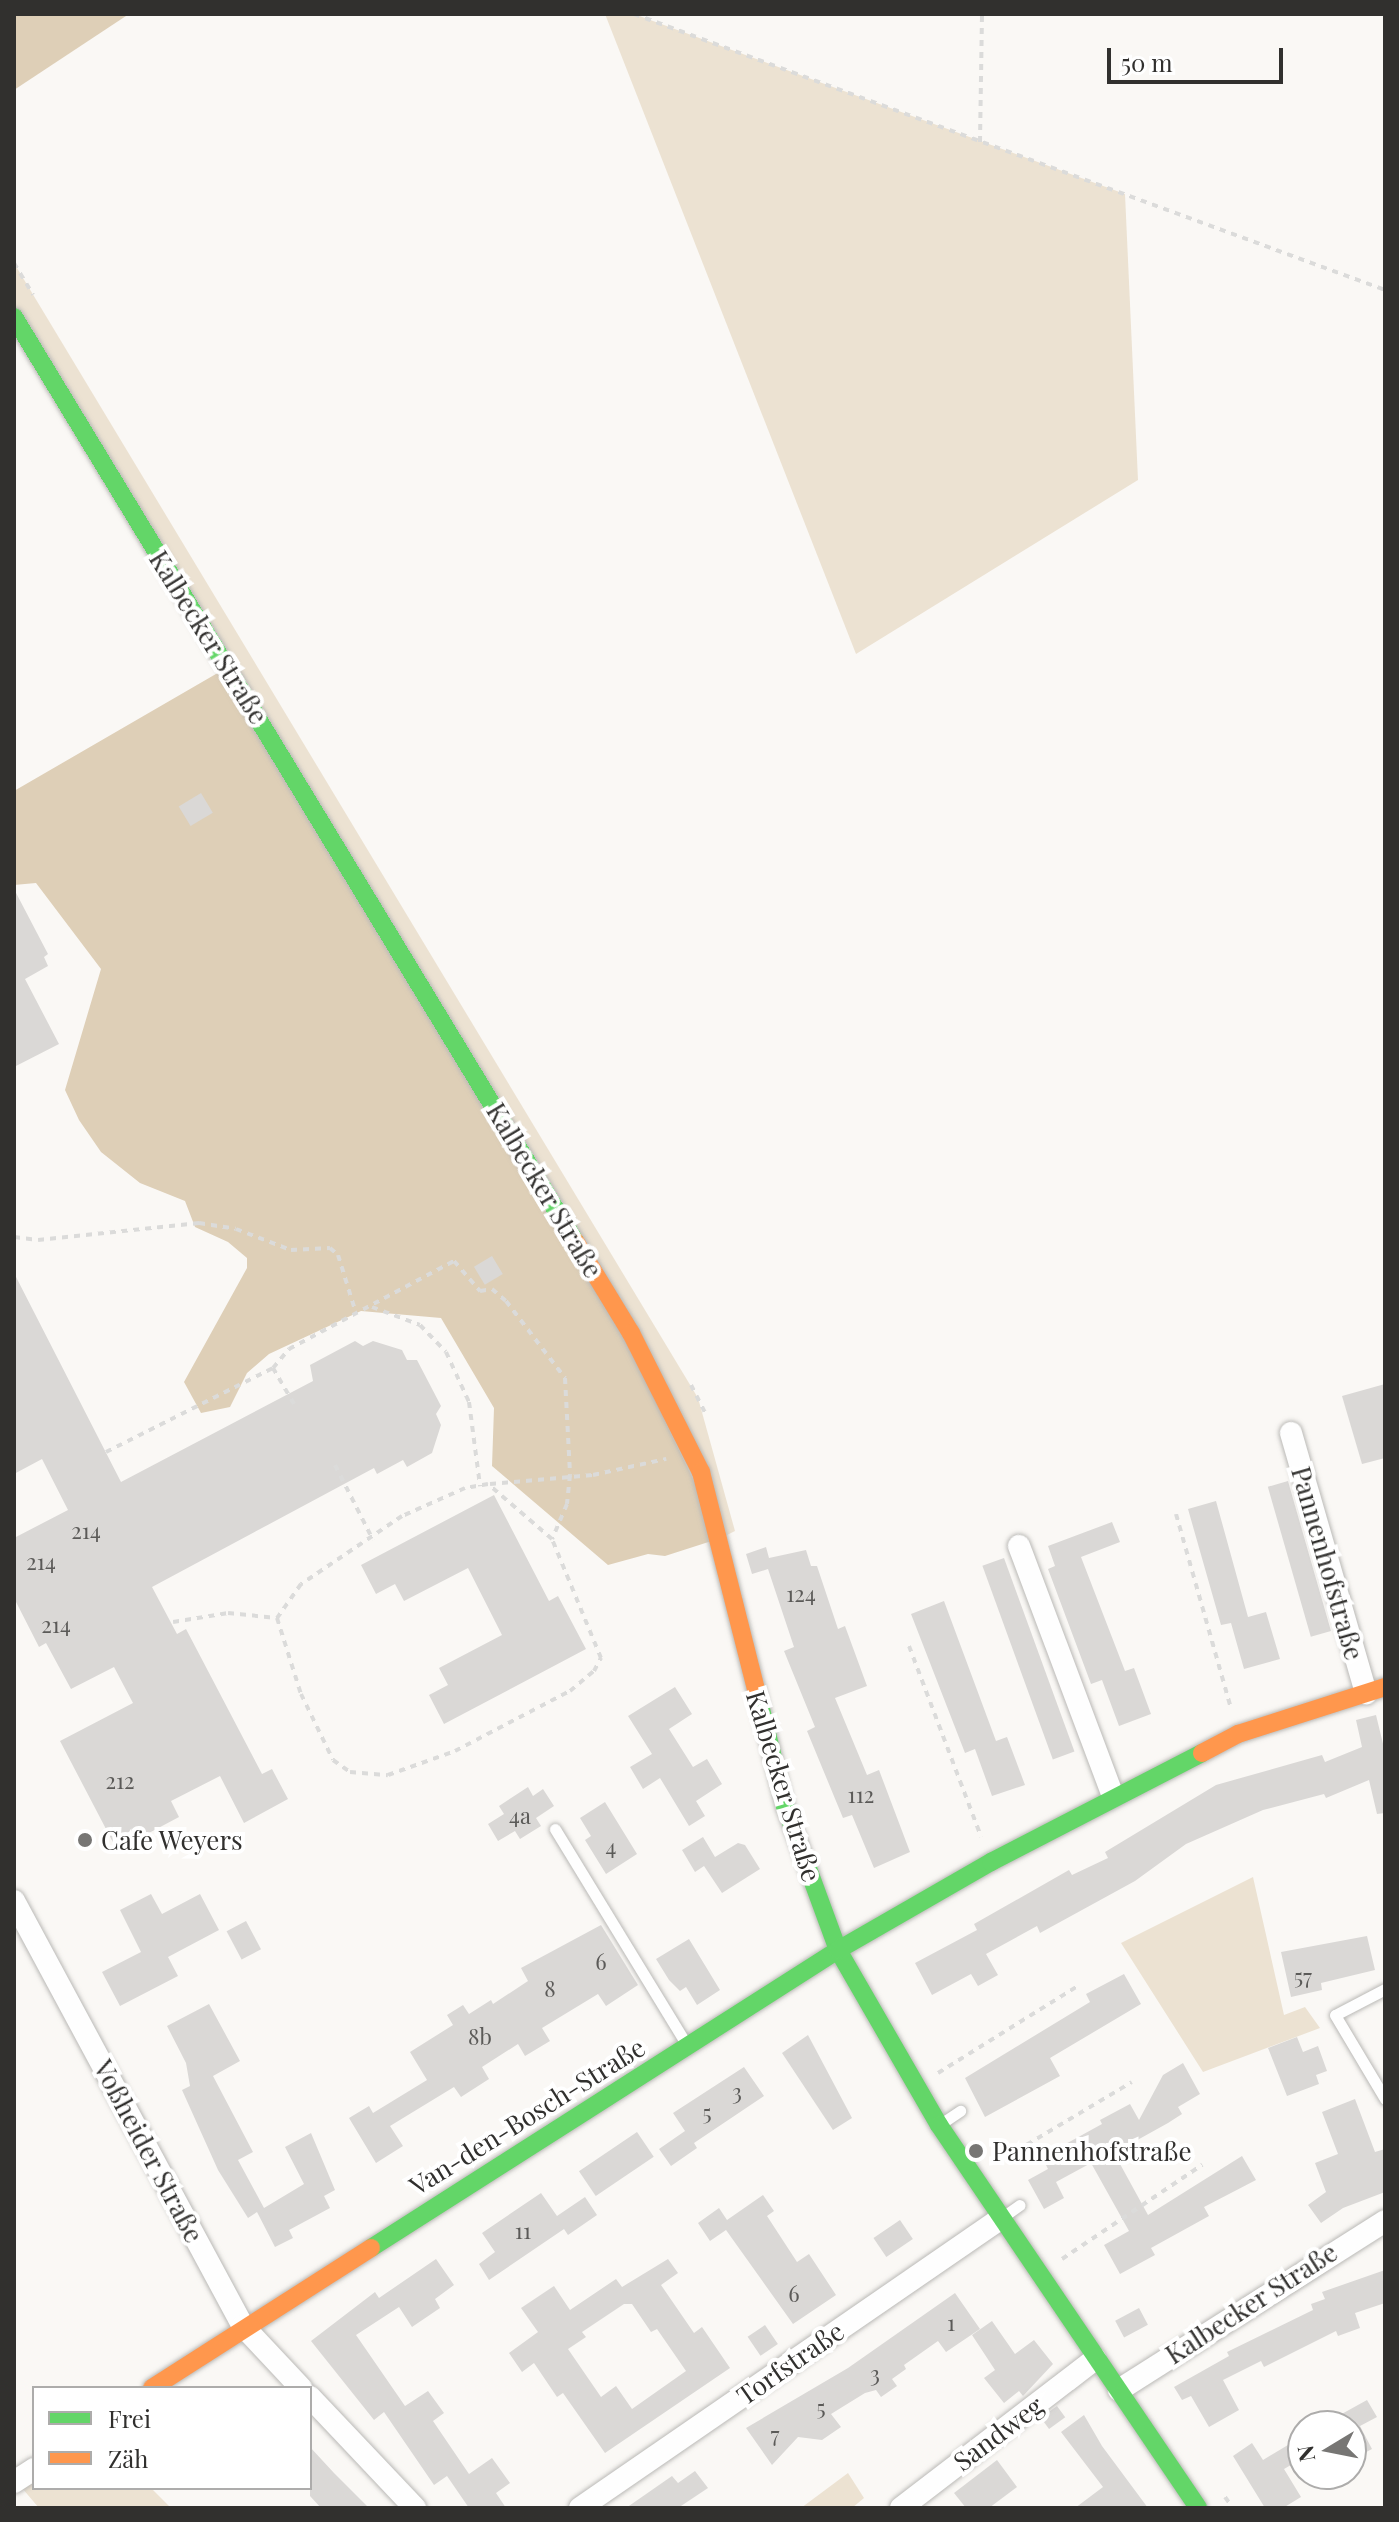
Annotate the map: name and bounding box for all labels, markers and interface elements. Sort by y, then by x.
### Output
scale bar [1111,32,1287,82]
text: 50 m [1121,46,1173,78]
street label: Kalbecker Straße [143,544,275,730]
street label: Kalbecker Straße [480,1097,610,1283]
street label: Pannenhofstraße [1286,1463,1370,1663]
house number: 214 [71,1518,101,1544]
house number: 214 [26,1549,56,1575]
house number: 124 [786,1581,816,1607]
house number: 214 [41,1612,71,1638]
street label: Kalbecker Straße [740,1686,828,1886]
house number: 212 [105,1768,135,1794]
house number: 112 [848,1782,874,1808]
house number: 4a [509,1803,531,1829]
place label: Cafe Weyers [101,1824,244,1856]
marker: Cafe Weyers [76,1831,94,1849]
house number: 4 [606,1834,616,1860]
house number: 6 [595,1949,607,1975]
house number: 57 [1294,1964,1312,1990]
house number: 8 [544,1976,556,2002]
house number: 8b [468,2024,492,2050]
street label: Van-den-Bosch-Straße [404,2031,650,2201]
street label: Voßheider Straße [88,2054,210,2248]
house number: 3 [732,2079,742,2105]
house number: 5 [702,2100,712,2126]
place label: Pannenhofstraße [992,2135,1192,2167]
marker: Pannenhofstraße [967,2142,985,2160]
house number: 11 [515,2218,531,2244]
street label: Kalbecker Straße [1159,2236,1343,2370]
house number: 6 [788,2281,800,2307]
house number: 1 [947,2310,955,2336]
street label: Torfstraße [731,2315,849,2411]
house number: 3 [870,2361,880,2387]
legend [32,2386,312,2490]
street label: Sandweg [947,2389,1049,2477]
house number: 5 [816,2395,826,2421]
text: Frei [108,2402,151,2434]
north arrow [1287,2410,1367,2490]
house number: 7 [771,2422,779,2448]
text: Zäh [108,2442,148,2474]
text: N [1289,2443,1321,2464]

